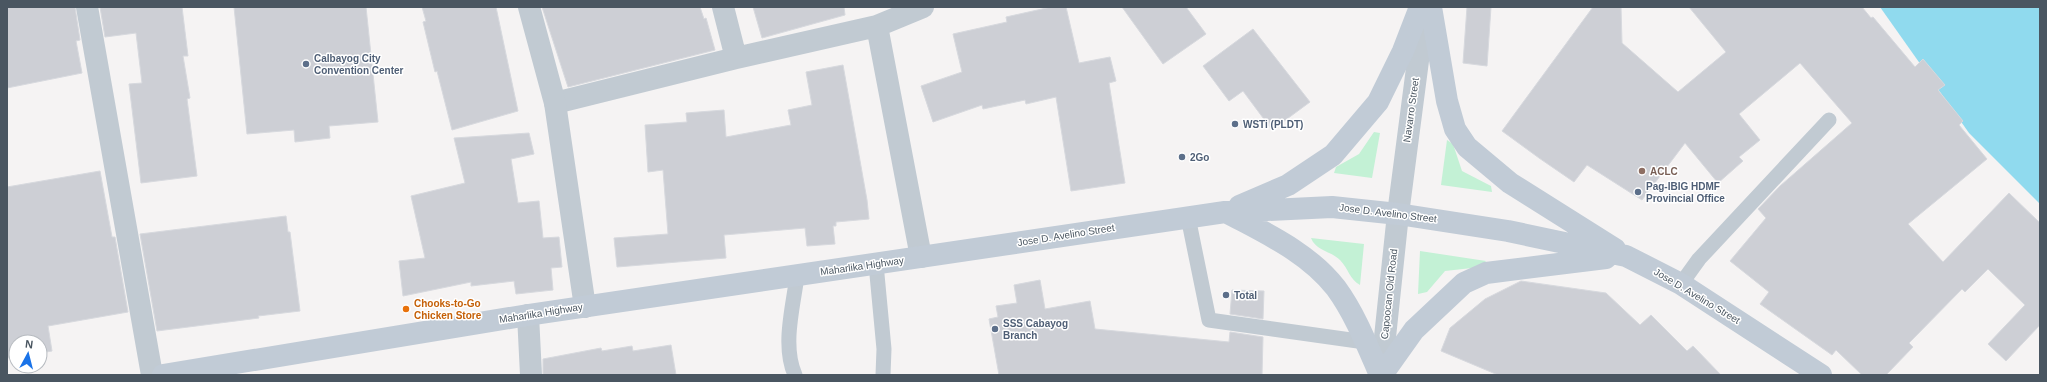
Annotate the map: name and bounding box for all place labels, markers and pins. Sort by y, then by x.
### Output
place label: Calbayog City Convention Center [314,53,404,76]
marker: Calbayog City Convention Center [301,59,311,69]
marker: WSTi (PLDT) [1230,119,1240,129]
place label: WSTi (PLDT) [1243,119,1303,130]
marker: 2Go [1177,152,1187,162]
place label: 2Go [1190,152,1209,163]
marker: ACLC [1637,166,1647,176]
place label: ACLC [1650,166,1678,177]
place label: Pag-IBIG HDMF Provincial Office [1646,181,1725,204]
marker: Pag-IBIG HDMF Provincial Office [1633,187,1643,197]
marker: Total [1221,290,1231,300]
place label: Total [1234,290,1257,301]
place label: Chooks-to-Go Chicken Store [414,298,482,321]
marker: Chooks-to-Go Chicken Store [401,304,411,314]
place label: SSS Cabayog Branch [1003,318,1068,341]
marker: SSS Cabayog Branch [990,324,1000,334]

